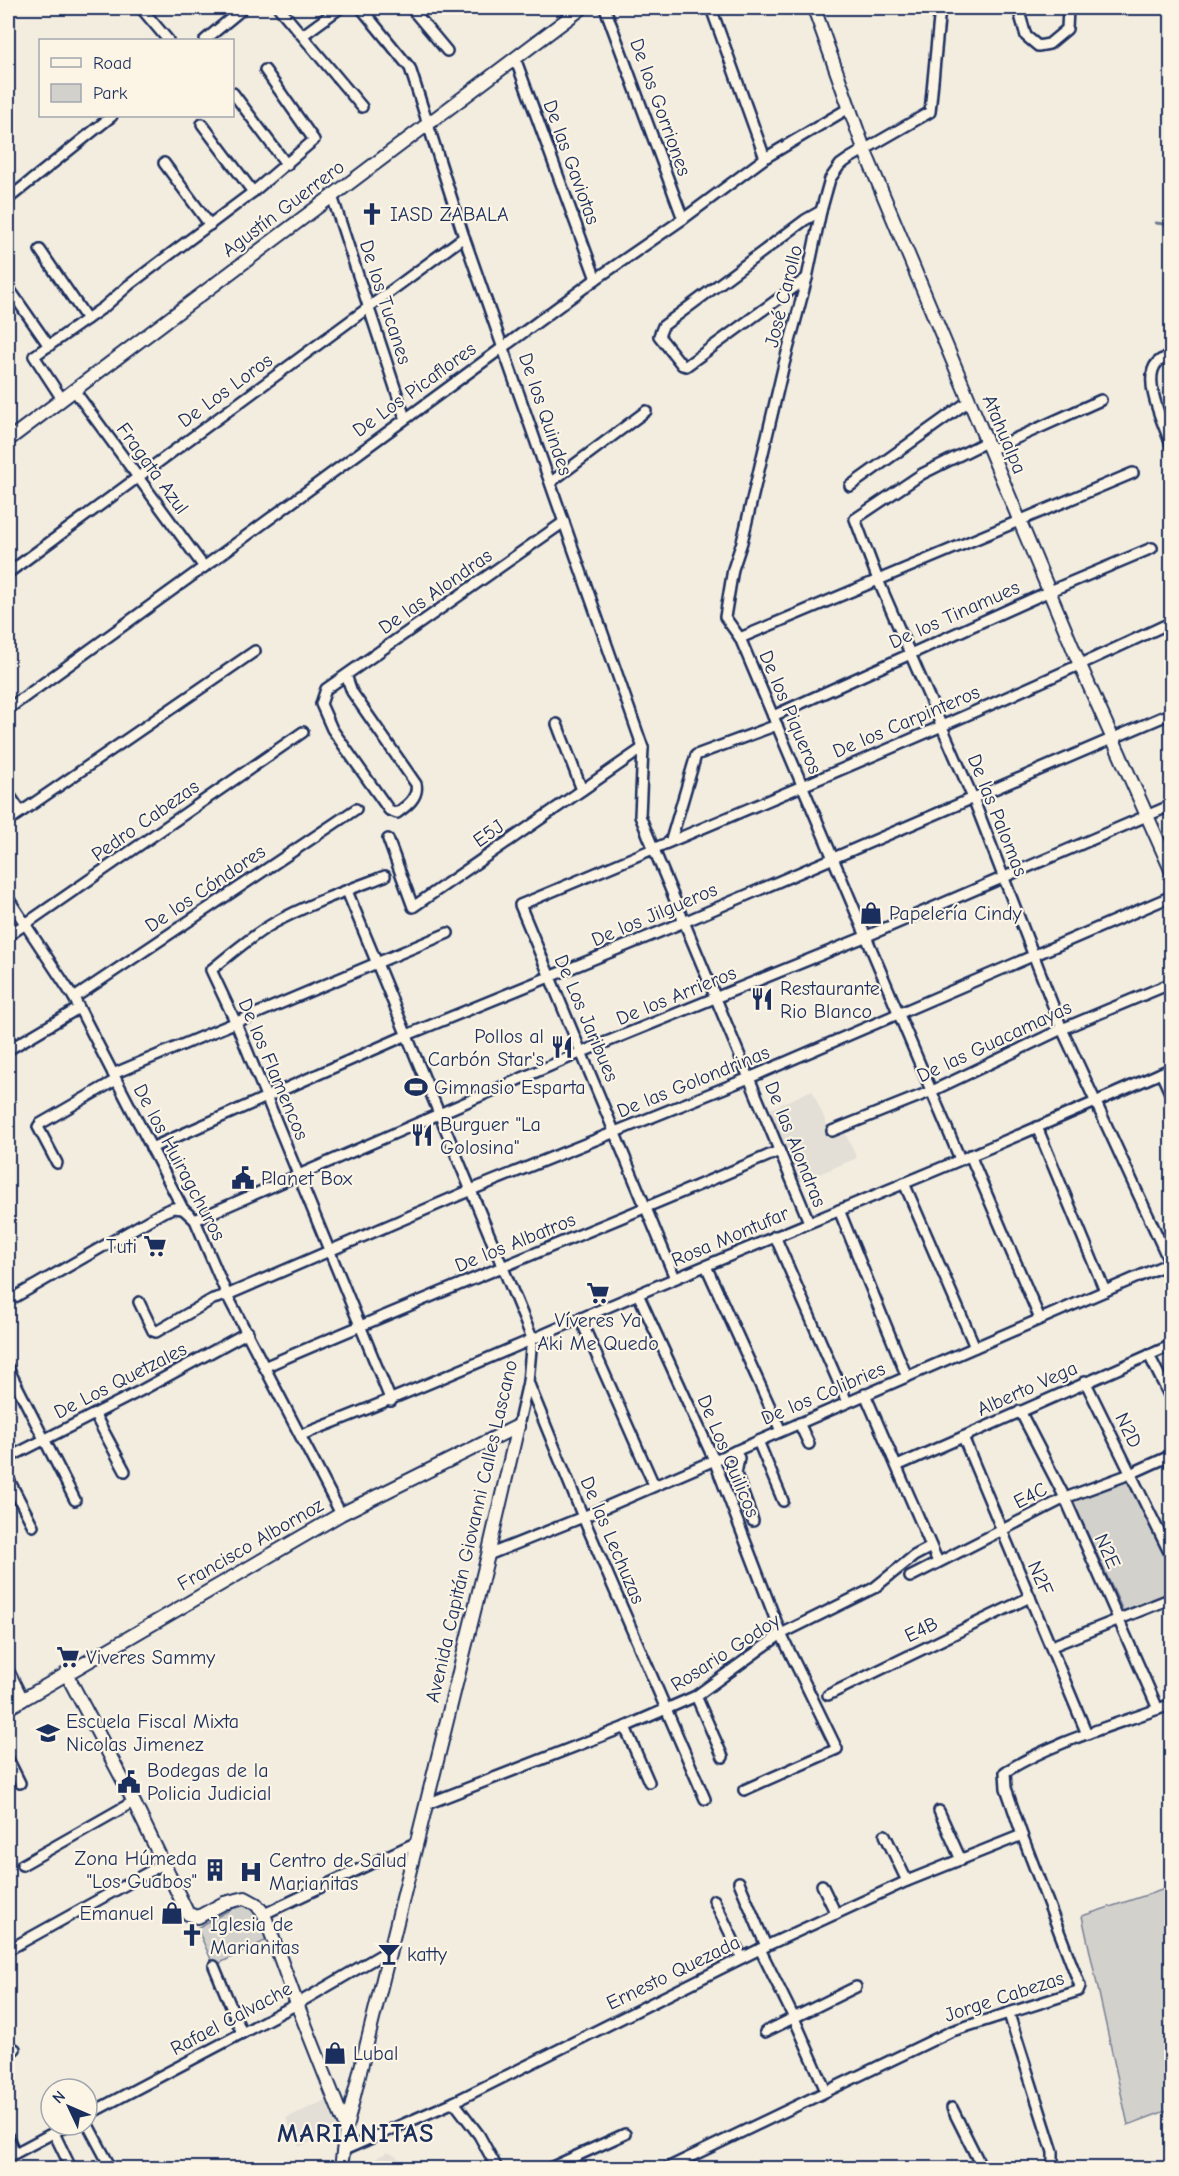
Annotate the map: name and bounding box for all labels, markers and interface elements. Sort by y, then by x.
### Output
street label: De los Gorriones [625,35,696,179]
legend [39,39,234,117]
text: Road [93,53,132,74]
text: Park [93,83,128,104]
street label: De las Gaviotas [538,97,605,228]
street label: Agustín Guerrero [218,155,349,262]
church icon: IASD ZABALA [359,201,385,227]
place label: IASD ZABALA [390,203,509,226]
street label: De los Tucanes [355,237,416,367]
street label: José Carollo [760,243,807,350]
street label: De Los Picaflores [348,337,480,442]
street label: De Los Loros [174,348,277,432]
street label: De los Quindes [514,350,577,478]
street label: Atahualpa [978,391,1031,477]
street label: Fragata Azul [112,418,193,518]
street label: De las Alondras [374,544,497,639]
street label: De los Tinamues [885,575,1023,654]
street label: De los Piqueros [754,647,827,777]
street label: De los Carpinteros [829,680,983,763]
street label: De las Palomas [963,751,1033,880]
street label: Pedro Cabezas [87,775,204,866]
street label: E5J [469,815,508,852]
street label: De los Cóndores [141,840,270,937]
street label: De los Jilgueros [588,878,721,951]
shop icon: Papelería Cindy [858,900,884,926]
place label: Papelería Cindy [889,902,1022,925]
street label: De Los Jaribues [549,951,624,1085]
street label: De los Arrieros [613,961,740,1030]
place label: Restaurante Rio Blanco [780,977,880,1023]
restaurant icon: Restaurante Rio Blanco [749,986,775,1012]
street label: De los Flamencos [233,995,314,1143]
street label: De las Guacamayas [913,996,1075,1087]
place label: Pollos al Carbón Star's [428,1025,544,1071]
restaurant icon: Pollos al Carbón Star's [549,1034,575,1060]
street label: De las Golondrinas [613,1040,773,1123]
sports icon: Gimnasio Esparta [403,1074,429,1100]
place label: Gimnasio Esparta [434,1076,586,1099]
street label: De las Alondras [760,1078,831,1210]
street label: De los Huiragchuros [129,1080,230,1244]
place label: Burguer "La Golosina" [440,1113,541,1159]
restaurant icon: Burguer "La Golosina" [409,1122,435,1148]
public building icon: Planet Box [230,1165,256,1191]
place label: Planet Box [261,1167,353,1190]
street label: Rosa Montufar [668,1201,792,1272]
street label: De los Albatros [451,1208,579,1277]
supermarket icon: Tuti [142,1233,168,1259]
place label: Tuti [106,1235,137,1258]
supermarket icon: Víveres Ya Aki Me Quedo [585,1280,611,1306]
place label: Víveres Ya Aki Me Quedo [537,1309,659,1355]
street label: De Los Quetzales [50,1337,190,1424]
street label: Alberto Vega [973,1356,1081,1421]
street label: De los Colibries [758,1357,889,1430]
street label: Avenida Capitán Giovanni Calles Lascano [421,1358,522,1705]
street label: De Los Quilicos [692,1392,765,1521]
street label: N2D [1110,1409,1147,1452]
street label: De las Lechuzas [575,1473,650,1607]
street label: E4C [1010,1477,1051,1513]
street label: Francisco Albornoz [173,1493,328,1596]
street label: N2E [1090,1530,1125,1572]
street label: N2F [1023,1557,1058,1599]
street label: Rosario Godoy [666,1609,784,1696]
street label: E4B [901,1612,942,1647]
supermarket icon: Viveres Sammy [55,1644,81,1670]
place label: Viveres Sammy [86,1646,215,1669]
place label: Escuela Fiscal Mixta Nicolas Jimenez [66,1710,239,1756]
school or university icon: Escuela Fiscal Mixta Nicolas Jimenez [35,1720,61,1746]
place label: Bodegas de la Policia Judicial [147,1759,271,1805]
public building icon: Bodegas de la Policia Judicial [116,1769,142,1795]
place label: Zona Húmeda "Los Guabos" [75,1847,197,1893]
place label: Centro de Salud Marianitas [269,1849,407,1895]
building icon: Zona Húmeda "Los Guabos" [202,1857,228,1883]
hospital icon: Centro de Salud Marianitas [238,1859,264,1885]
shop icon: Emanuel [159,1900,185,1926]
place label: Emanuel [79,1902,154,1925]
place label: Iglesia de Marianitas [210,1913,299,1959]
church icon: Iglesia de Marianitas [179,1922,205,1948]
street label: Ernesto Quezada [603,1930,744,2015]
bar icon: katty [376,1941,402,1967]
place label: katty [407,1943,447,1966]
street label: Jorge Cabezas [941,1966,1067,2027]
street label: Rafael Calvache [167,1977,296,2060]
shop icon: Lubal [322,2040,348,2066]
place label: Lubal [353,2042,398,2065]
north arrow [39,2077,99,2137]
text: N [49,2087,69,2107]
district label: MARIANITAS [277,2119,435,2149]

